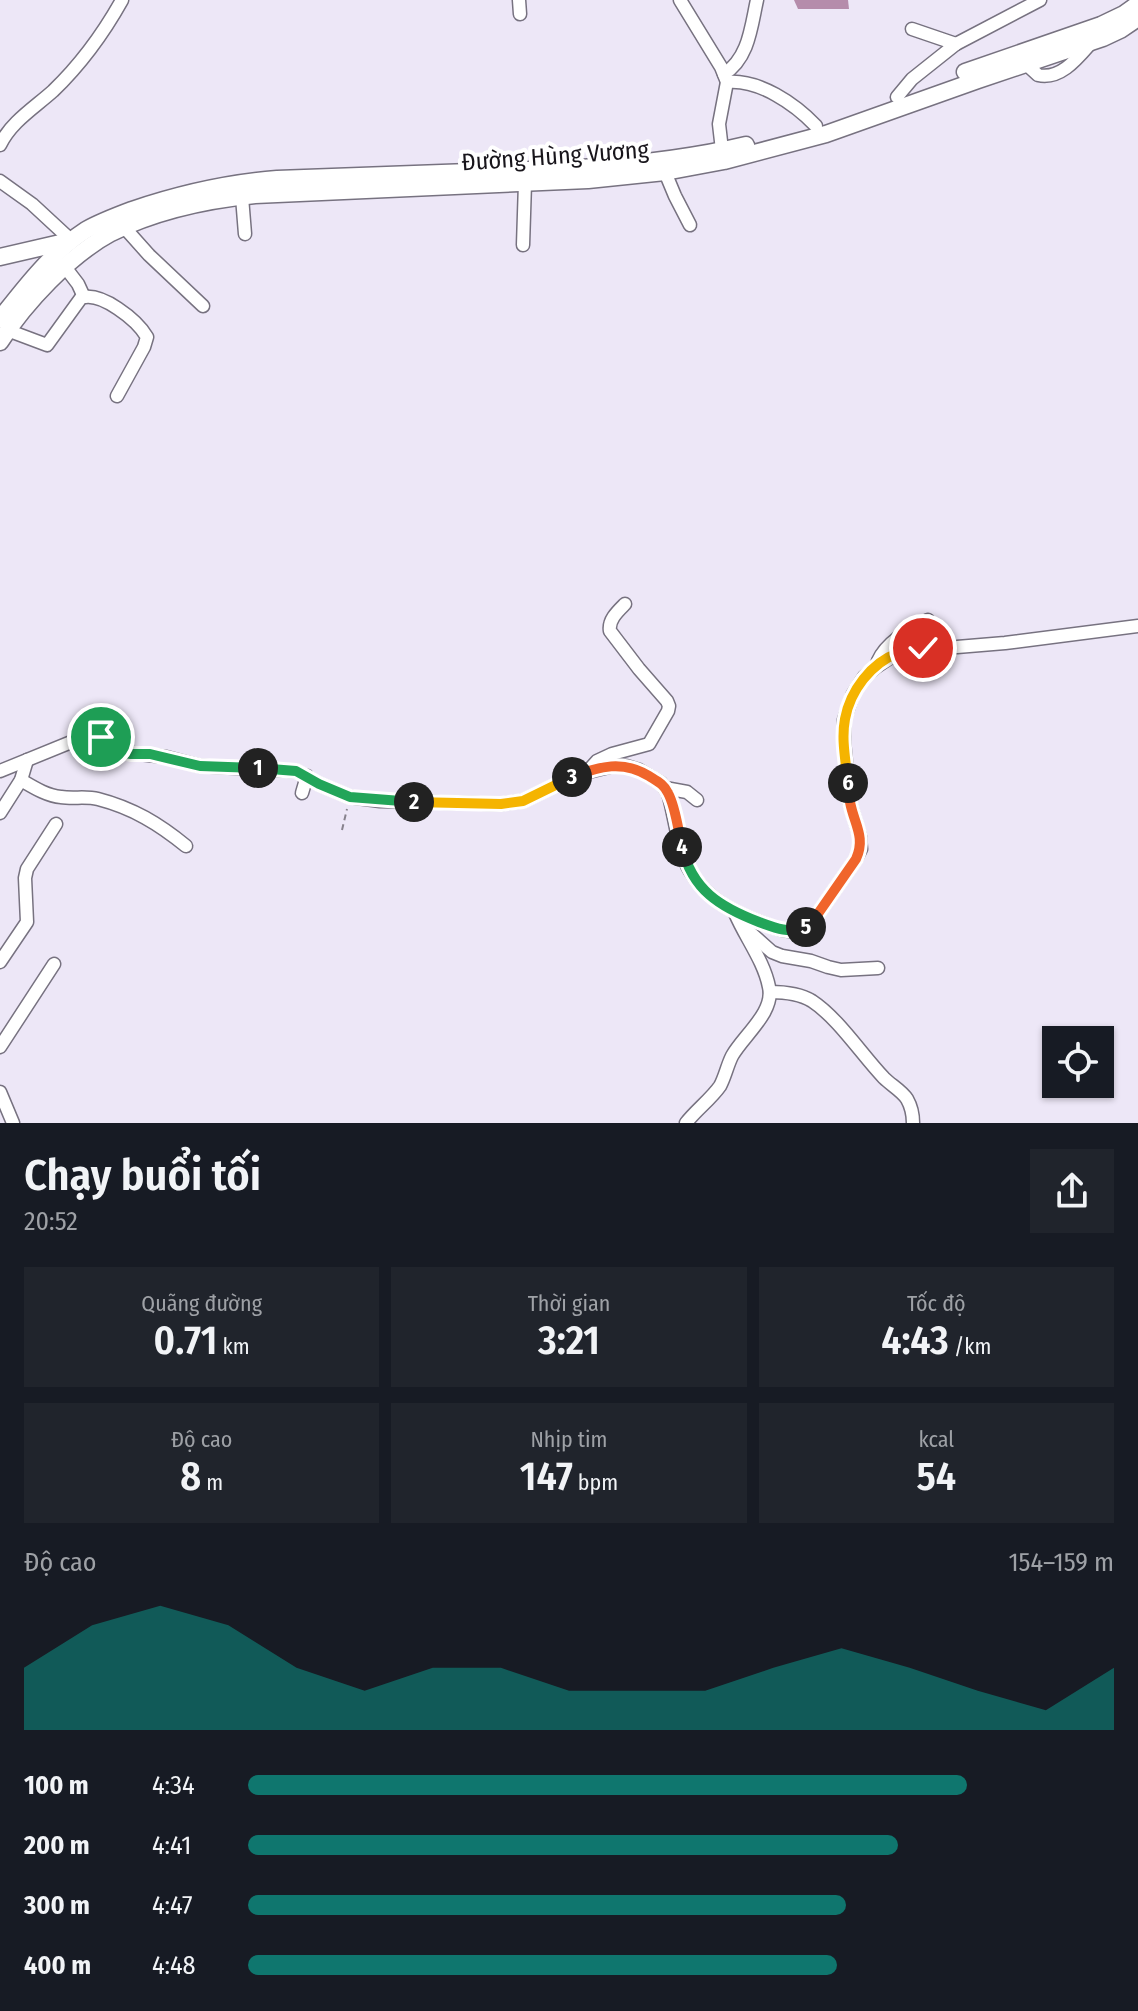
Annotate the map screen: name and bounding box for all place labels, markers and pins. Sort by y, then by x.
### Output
pin [889,614,957,682]
pin [67,703,135,771]
pin: 1 [238,748,278,788]
pin: 3 [552,757,592,797]
pin: 6 [828,763,868,803]
pin: 2 [394,782,434,822]
pin: 4 [662,827,702,867]
pin: 5 [786,907,826,947]

